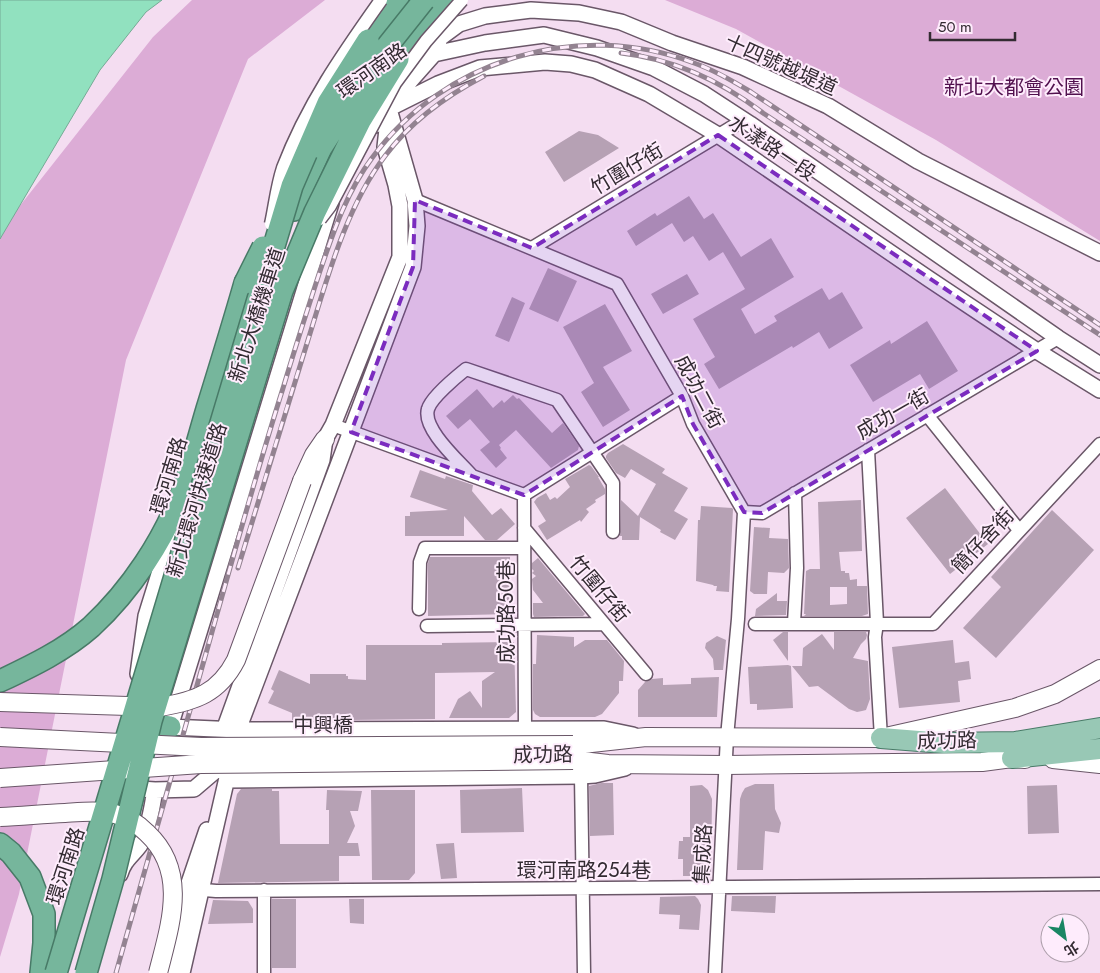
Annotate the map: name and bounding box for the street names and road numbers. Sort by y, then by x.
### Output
street label: 十四號越堤道 [720,27,842,103]
street label: 環河南路 [331,36,413,106]
street label: 水漾路一段 [722,108,822,188]
street label: 竹圍仔街 [585,136,669,202]
street label: 新北大橋機車道 [222,244,292,386]
street label: 成功二街 [667,350,731,434]
street label: 成功一街 [851,381,935,447]
street label: 新北環河快速道路 [160,419,234,581]
street label: 環河南路 [143,434,195,518]
street label: 簡仔舍街 [945,502,1021,580]
street label: 竹圍仔街 [562,549,636,629]
street label: 成功路50巷 [492,560,521,664]
street label: 中興橋 [293,711,353,740]
street label: 成功路 [917,726,977,756]
street label: 成功路 [513,740,573,770]
street label: 環河南路 [40,823,92,909]
street label: 集成路 [687,823,719,885]
street label: 環河南路254巷 [517,856,651,885]

